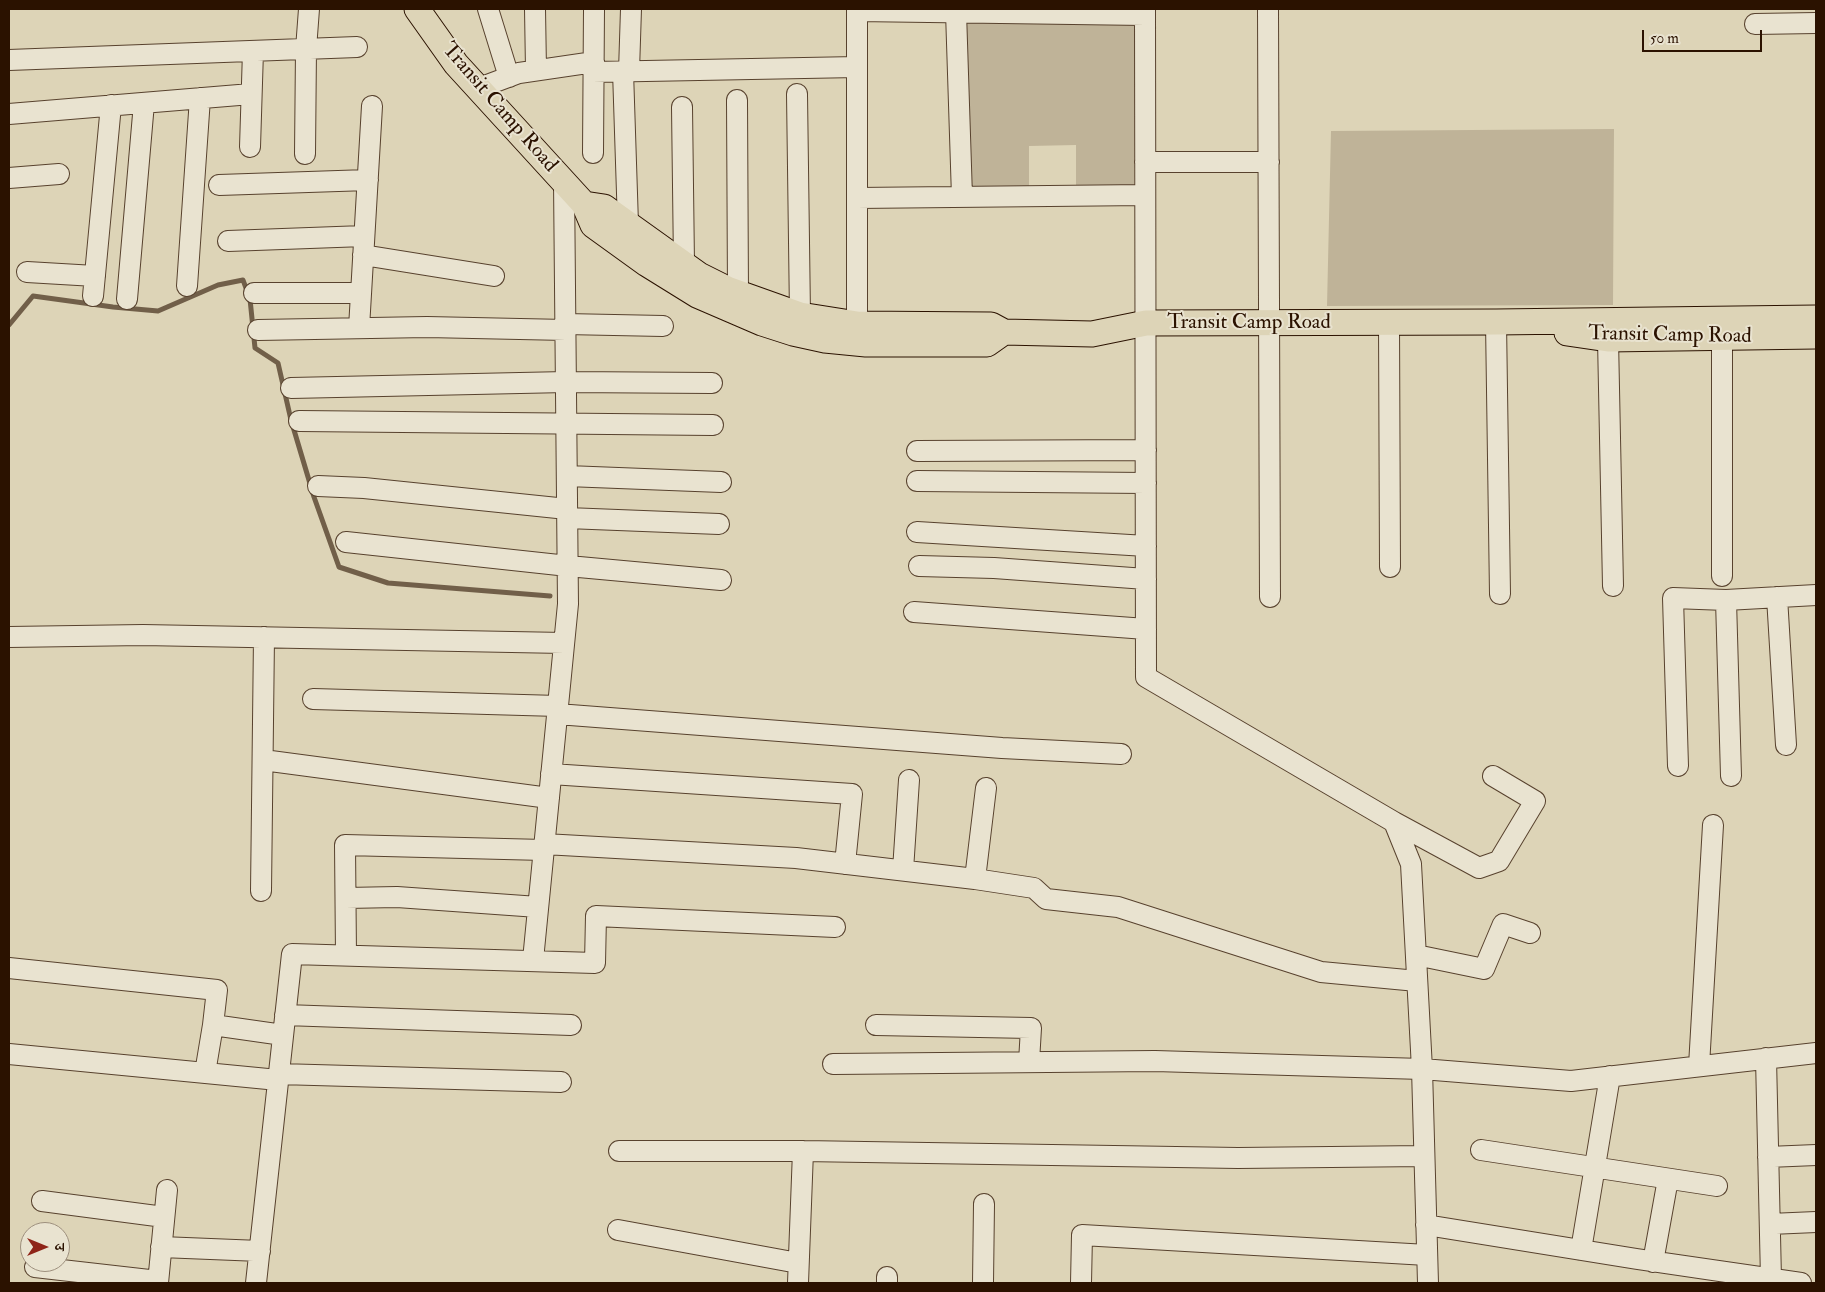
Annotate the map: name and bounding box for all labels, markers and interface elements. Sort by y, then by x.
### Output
scale bar [1645,20,1765,52]
text: 50 m [1650,29,1679,48]
street label: Transit Camp Road [436,38,562,178]
street label: Transit Camp Road [1167,310,1331,336]
street label: Transit Camp Road [1588,322,1752,350]
north arrow [20,1222,70,1272]
text: उ [51,1243,68,1251]

